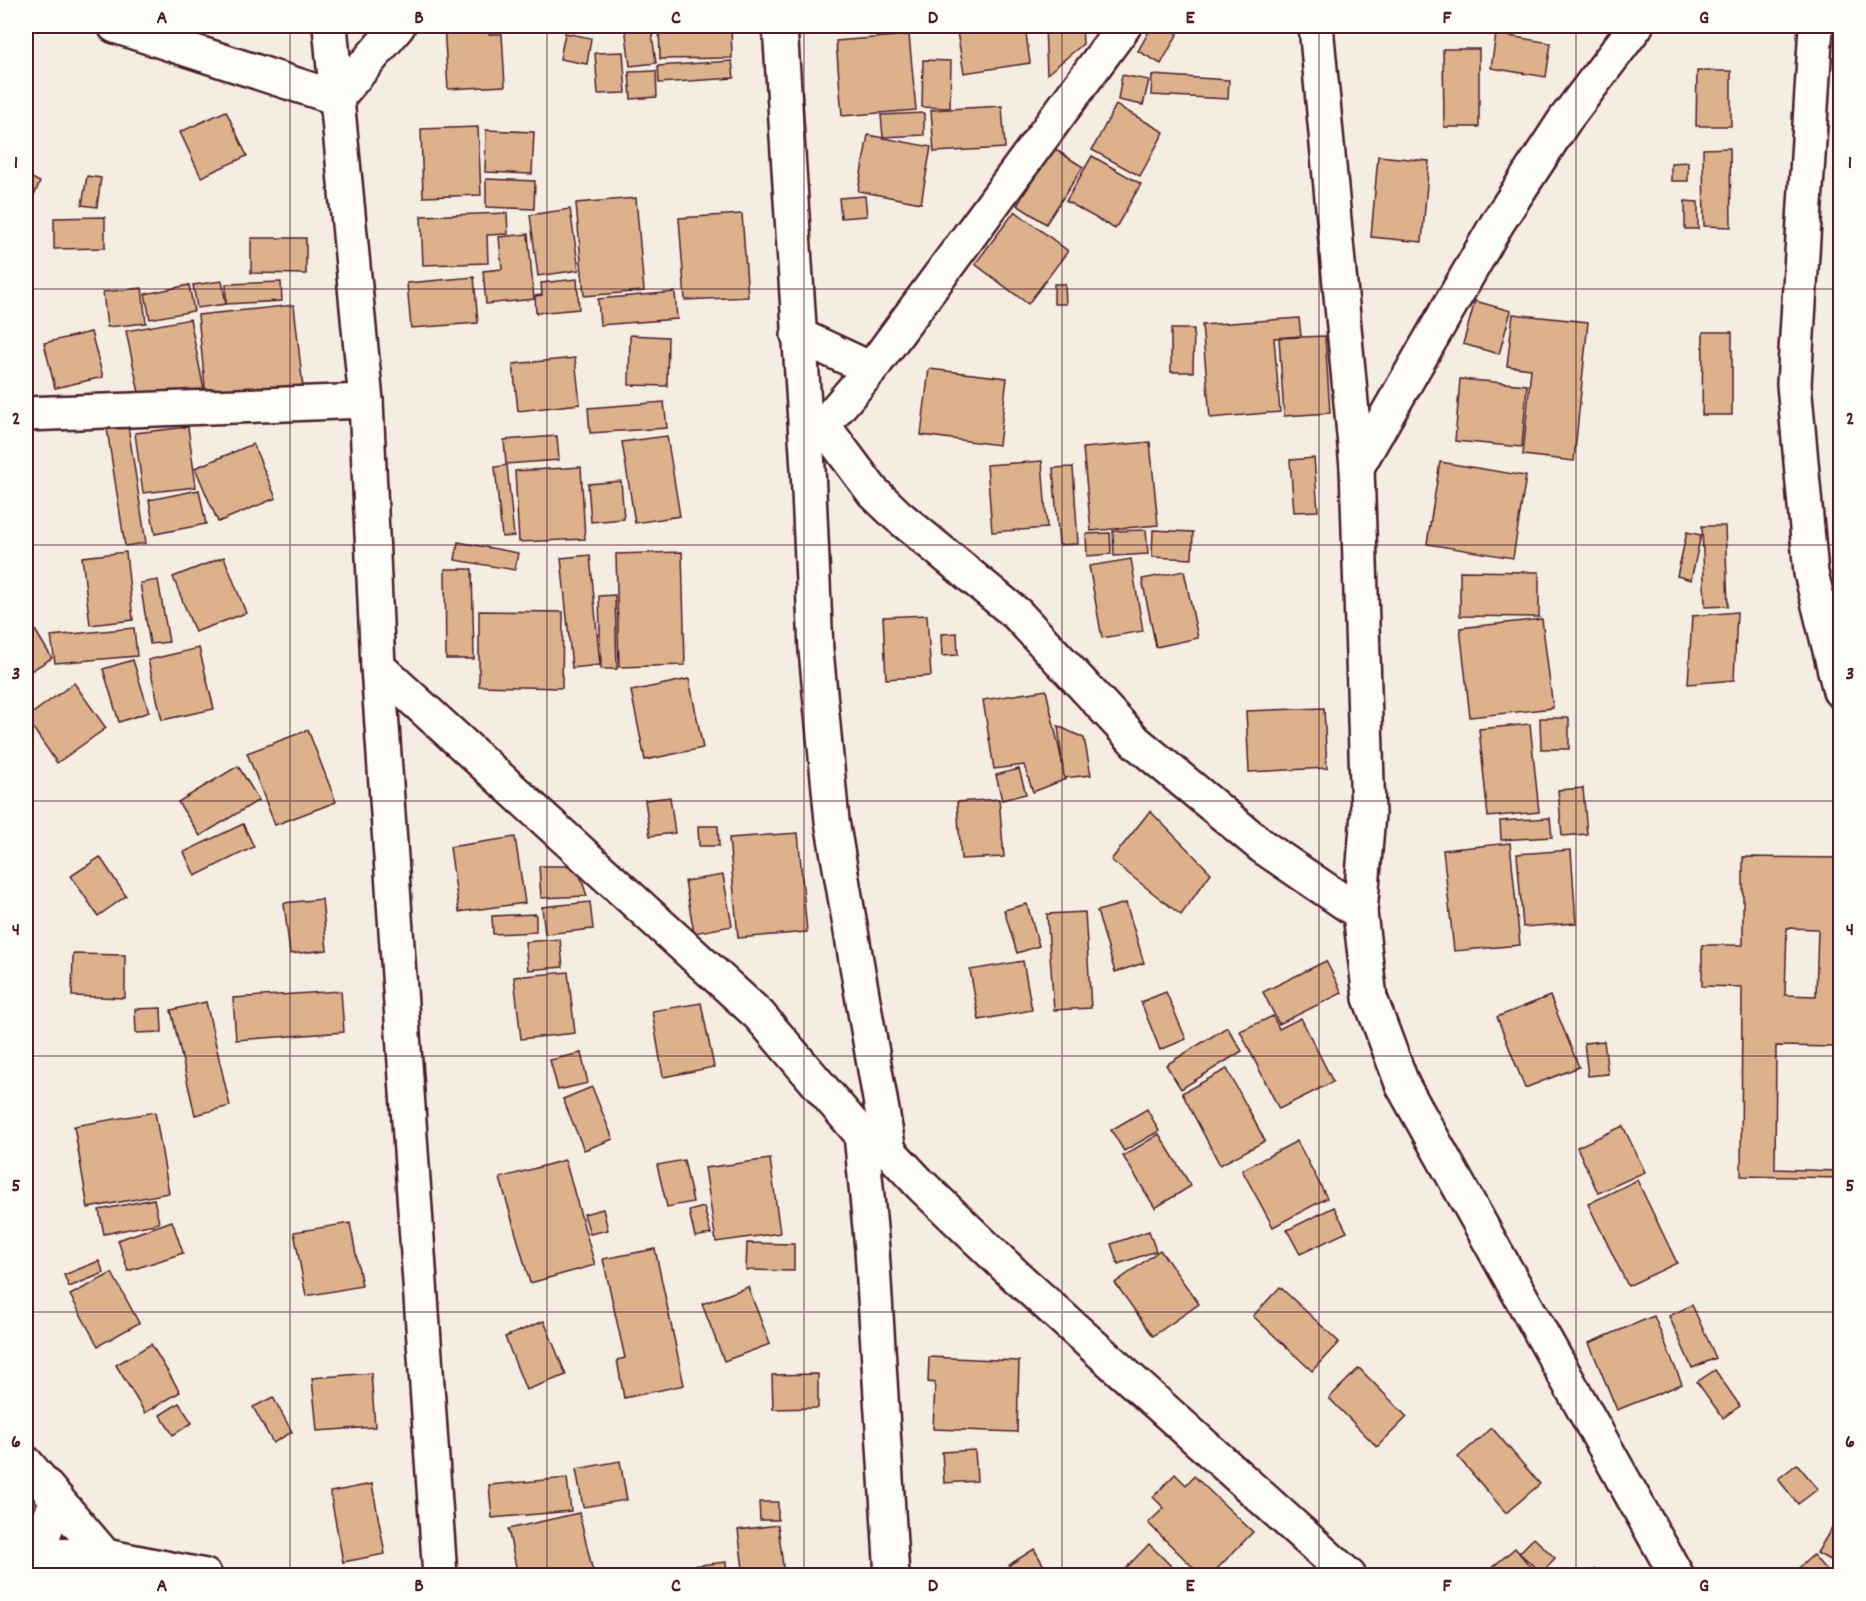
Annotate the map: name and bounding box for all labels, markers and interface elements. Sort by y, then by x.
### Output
text: A [157,5,168,33]
text: B [414,5,424,33]
text: C [671,5,681,33]
text: D [928,5,939,33]
text: E [1185,5,1195,33]
text: F [1443,5,1453,33]
text: G [1699,5,1709,33]
text: 1 [14,150,18,178]
text: 1 [1848,150,1852,178]
text: 2 [12,406,20,434]
text: 2 [1846,406,1854,434]
text: 3 [12,661,20,689]
text: 3 [1846,661,1854,689]
text: 4 [12,917,20,945]
text: 4 [1846,917,1854,945]
text: 5 [11,1173,21,1201]
text: 5 [1845,1173,1855,1201]
text: 6 [11,1429,21,1457]
text: 6 [1845,1429,1855,1457]
text: A [157,1573,168,1601]
text: B [414,1573,424,1601]
text: C [671,1573,681,1601]
text: D [928,1573,939,1601]
text: E [1185,1573,1195,1601]
text: F [1443,1573,1453,1601]
text: G [1699,1573,1709,1601]

